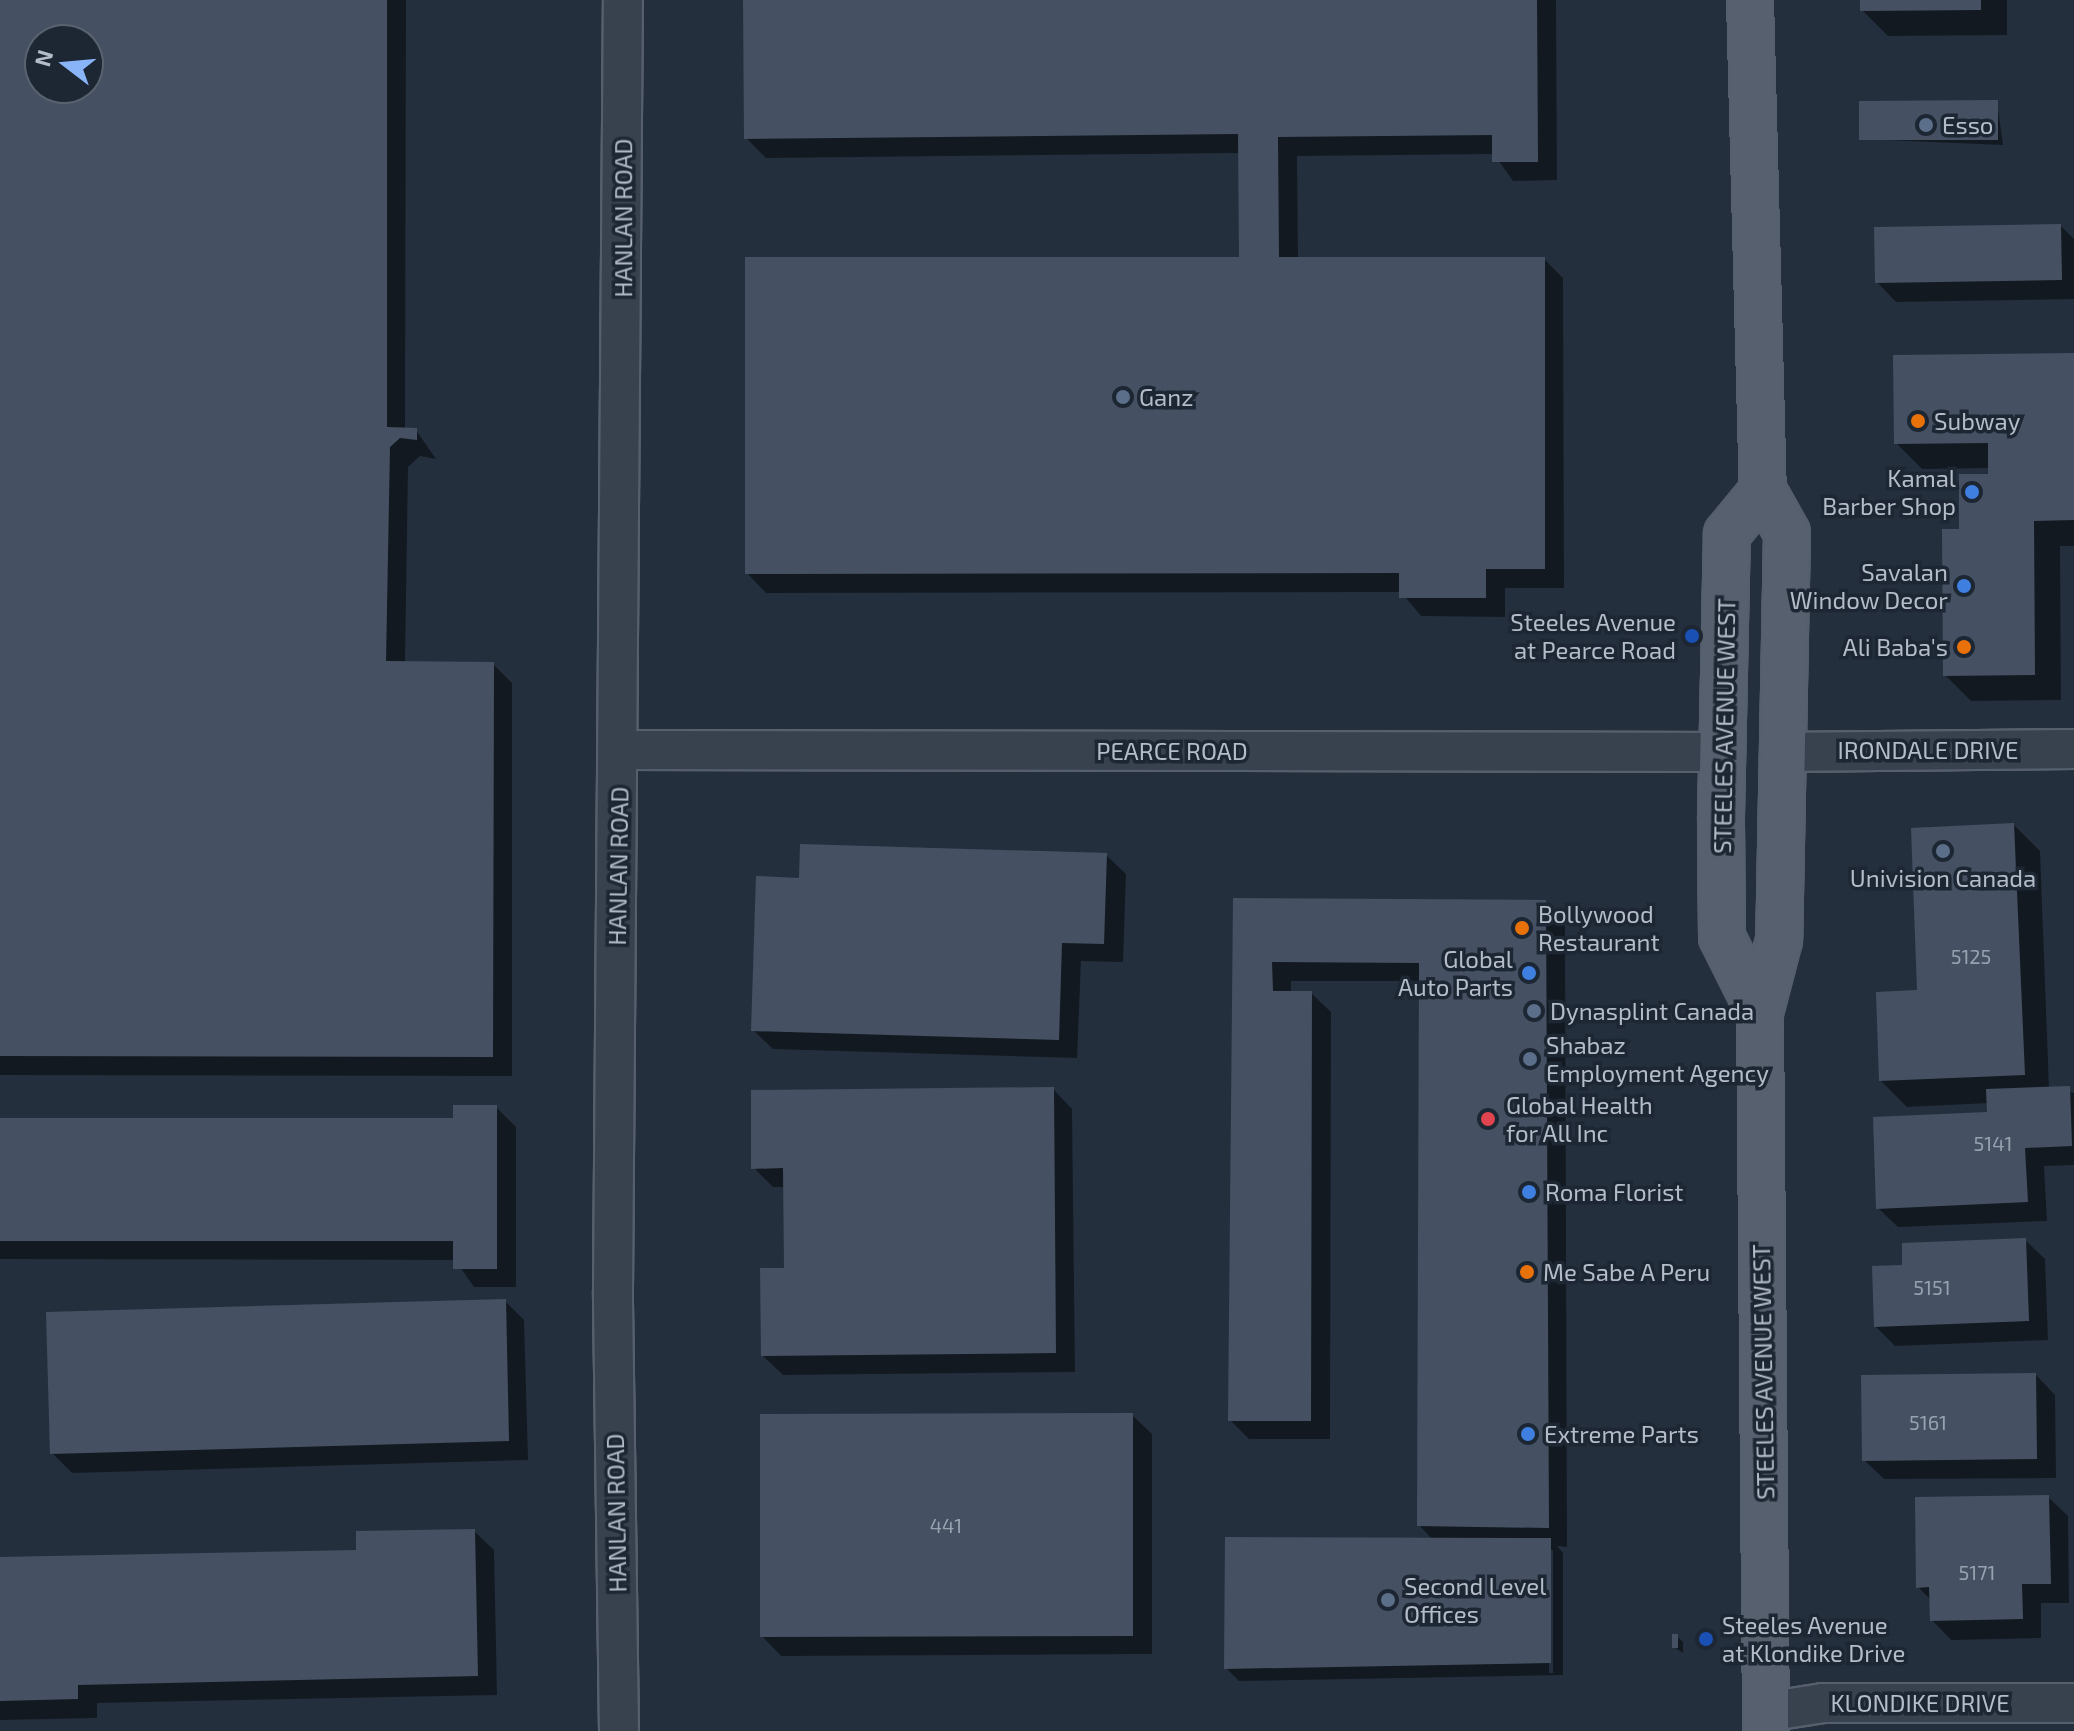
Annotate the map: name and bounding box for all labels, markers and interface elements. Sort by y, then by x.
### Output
north arrow [24,24,104,104]
text: N [28,47,58,69]
place label: Esso [1942,111,1993,139]
marker: Esso [1917,116,1935,134]
street label: HANLAN ROAD [609,138,637,298]
place label: Ganz [1139,383,1193,411]
marker: Ganz [1114,388,1132,406]
place label: Subway [1934,407,2020,435]
marker: Subway [1909,412,1927,430]
place label: Kamal Barber Shop [1822,464,1956,520]
marker: Kamal Barber Shop [1963,483,1981,501]
place label: Savalan Window Decor [1789,558,1948,614]
marker: Savalan Window Decor [1955,577,1973,595]
street label: STEELES AVENUE WEST [1707,598,1741,854]
place label: Steeles Avenue at Pearce Road [1510,608,1676,664]
marker: Steeles Avenue at Pearce Road [1683,627,1701,645]
place label: Ali Baba's [1843,633,1948,661]
marker: Ali Baba's [1955,638,1973,656]
street label: IRONDALE DRIVE [1837,736,2019,764]
street label: PEARCE ROAD [1096,737,1248,765]
street label: HANLAN ROAD [602,786,634,946]
marker: Univision Canada [1934,842,1952,860]
place label: Univision Canada [1850,864,2036,892]
place label: Bollywood Restaurant [1538,900,1660,956]
marker: Bollywood Restaurant [1513,919,1531,937]
house number: 5125 [1951,944,1991,968]
place label: Global Auto Parts [1398,945,1513,1001]
marker: Global Auto Parts [1520,964,1538,982]
place label: Dynasplint Canada [1550,997,1754,1025]
marker: Dynasplint Canada [1525,1002,1543,1020]
place label: Shabaz Employment Agency [1546,1031,1770,1087]
marker: Shabaz Employment Agency [1521,1050,1539,1068]
place label: Global Health for All Inc [1506,1091,1653,1147]
marker: Global Health for All Inc [1477,1108,1499,1130]
house number: 5141 [1974,1131,2012,1155]
place label: Roma Florist [1545,1178,1684,1206]
marker: Roma Florist [1520,1183,1538,1201]
street label: STEELES AVENUE WEST [1746,1244,1780,1500]
place label: Me Sabe A Peru [1543,1258,1711,1286]
marker: Me Sabe A Peru [1518,1263,1536,1281]
house number: 5151 [1913,1275,1951,1299]
house number: 5161 [1909,1410,1947,1434]
place label: Extreme Parts [1544,1420,1699,1448]
marker: Extreme Parts [1519,1425,1537,1443]
street label: HANLAN ROAD [600,1433,632,1593]
house number: 441 [930,1513,962,1537]
house number: 5171 [1959,1560,1995,1584]
place label: Second Level Offices [1404,1572,1546,1628]
marker: Second Level Offices [1379,1591,1397,1609]
place label: Steeles Avenue at Klondike Drive [1722,1611,1905,1667]
marker: Steeles Avenue at Klondike Drive [1697,1630,1715,1648]
street label: KLONDIKE DRIVE [1830,1689,2010,1717]

